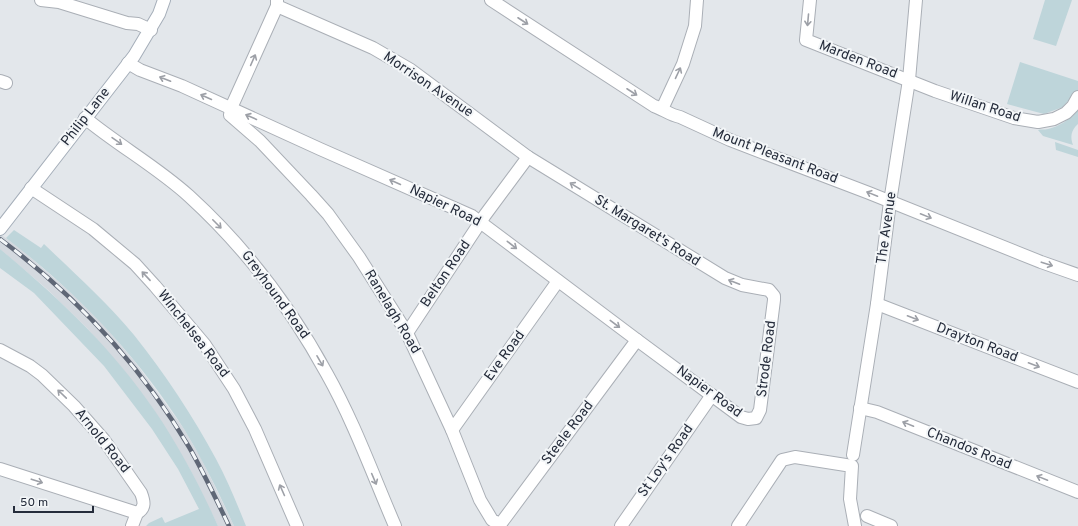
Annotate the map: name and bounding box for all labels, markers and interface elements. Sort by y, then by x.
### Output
one-way arrow [804,13,812,26]
one-way arrow [518,17,529,25]
street label: Marden Road [816,37,900,83]
street label: Morrison Avenue [380,49,476,121]
one-way arrow [250,54,257,66]
one-way arrow [675,68,683,80]
one-way arrow [159,74,171,82]
street label: Philip Lane [58,84,114,150]
one-way arrow [626,88,637,96]
street label: Willan Road [947,88,1023,126]
one-way arrow [201,93,213,100]
one-way arrow [245,113,257,120]
street label: Mount Pleasant Road [710,124,840,188]
one-way arrow [111,137,122,145]
one-way arrow [389,178,401,185]
street label: Napier Road [407,181,483,231]
one-way arrow [569,182,581,190]
one-way arrow [866,190,878,197]
street label: The Avenue [873,191,901,265]
street label: St. Margaret's Road [591,192,703,270]
one-way arrow [920,213,932,221]
one-way arrow [212,219,222,229]
street label: Belton Road [417,237,475,311]
one-way arrow [506,241,517,250]
street label: Greyhound Road [237,248,313,342]
one-way arrow [1041,261,1054,268]
street label: Ranelagh Road [360,267,424,357]
one-way arrow [142,271,151,281]
one-way arrow [729,278,741,286]
street label: Winchelsea Road [153,287,233,381]
one-way arrow [907,314,919,322]
one-way arrow [610,320,621,328]
street label: Strode Road [754,320,780,398]
street label: Drayton Road [934,320,1020,366]
street label: Eve Road [481,328,529,384]
one-way arrow [316,355,324,367]
one-way arrow [1028,361,1040,369]
street label: Napier Road [673,362,745,422]
one-way arrow [57,390,67,399]
street label: Steele Road [538,398,598,468]
street label: Arnold Road [71,405,133,477]
one-way arrow [903,420,915,428]
street label: St Loy's Road [635,421,697,501]
street label: Chandos Road [924,424,1014,474]
one-way arrow [371,472,379,484]
one-way arrow [1036,474,1048,481]
one-way arrow [30,478,43,485]
one-way arrow [278,484,285,496]
scale bar [14,488,93,514]
text: 50 m [20,495,48,511]

